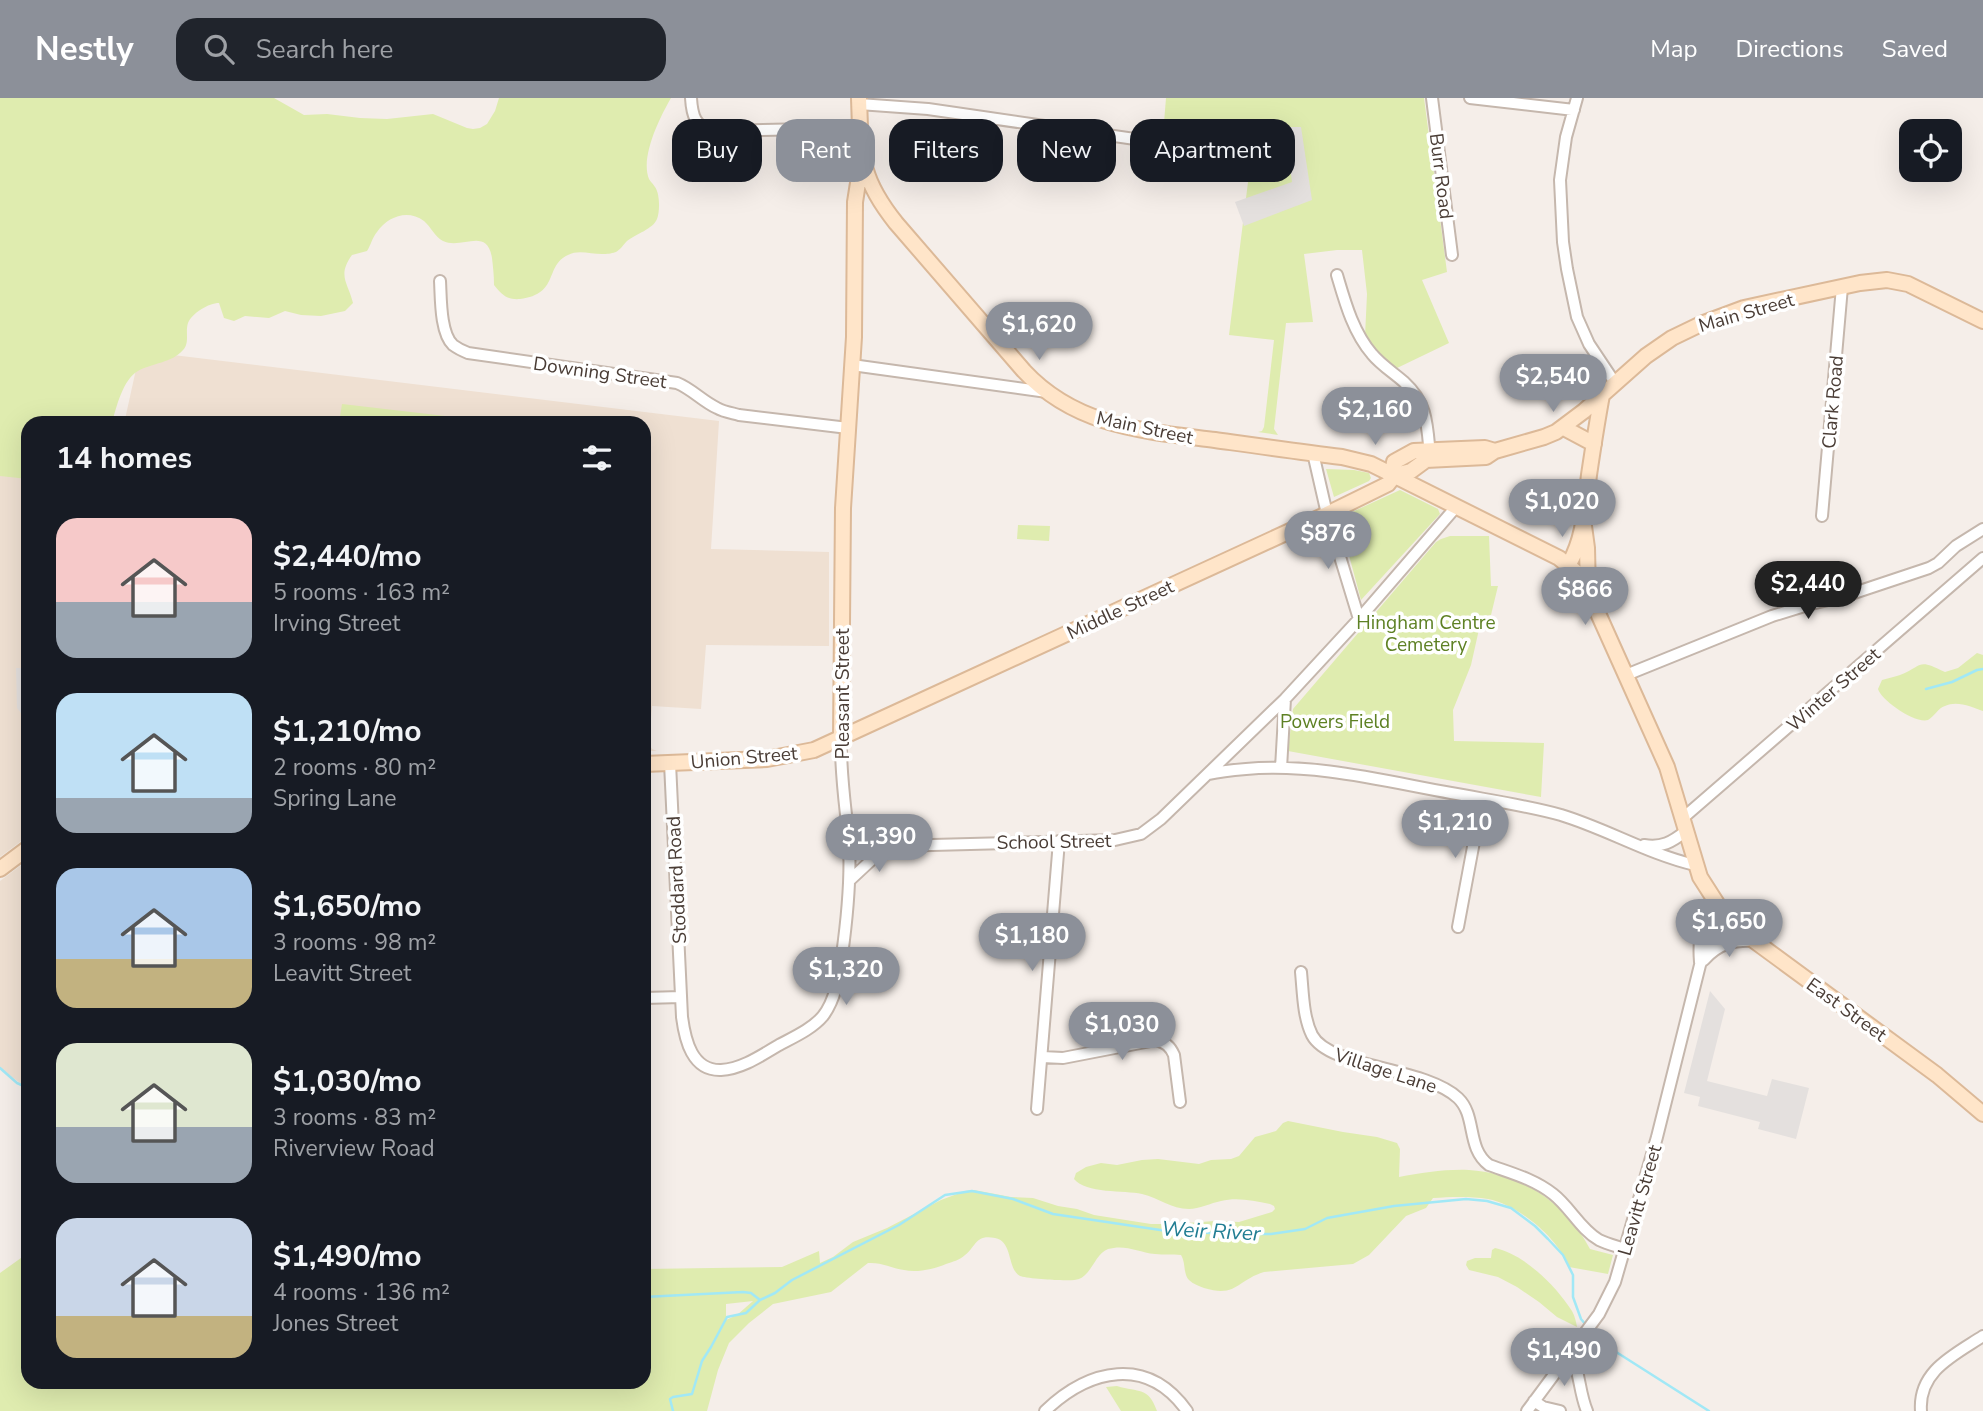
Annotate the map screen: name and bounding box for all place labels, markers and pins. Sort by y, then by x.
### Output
pin: $1,620 [982,302,1096,362]
pin: $2,540 [1496,354,1610,414]
pin: $2,160 [1318,388,1432,447]
pin: $1,020 [1505,480,1619,539]
pin: $876 [1287,512,1369,571]
pin: $2,440 [1751,561,1865,621]
pin: $866 [1544,568,1626,627]
pin: $1,210 [1398,800,1512,860]
pin: $1,390 [822,814,936,874]
pin: $1,650 [1672,900,1786,959]
pin: $1,180 [975,914,1089,973]
pin: $1,320 [789,948,903,1007]
pin: $1,030 [1065,1002,1179,1062]
pin: $1,490 [1507,1328,1621,1388]

